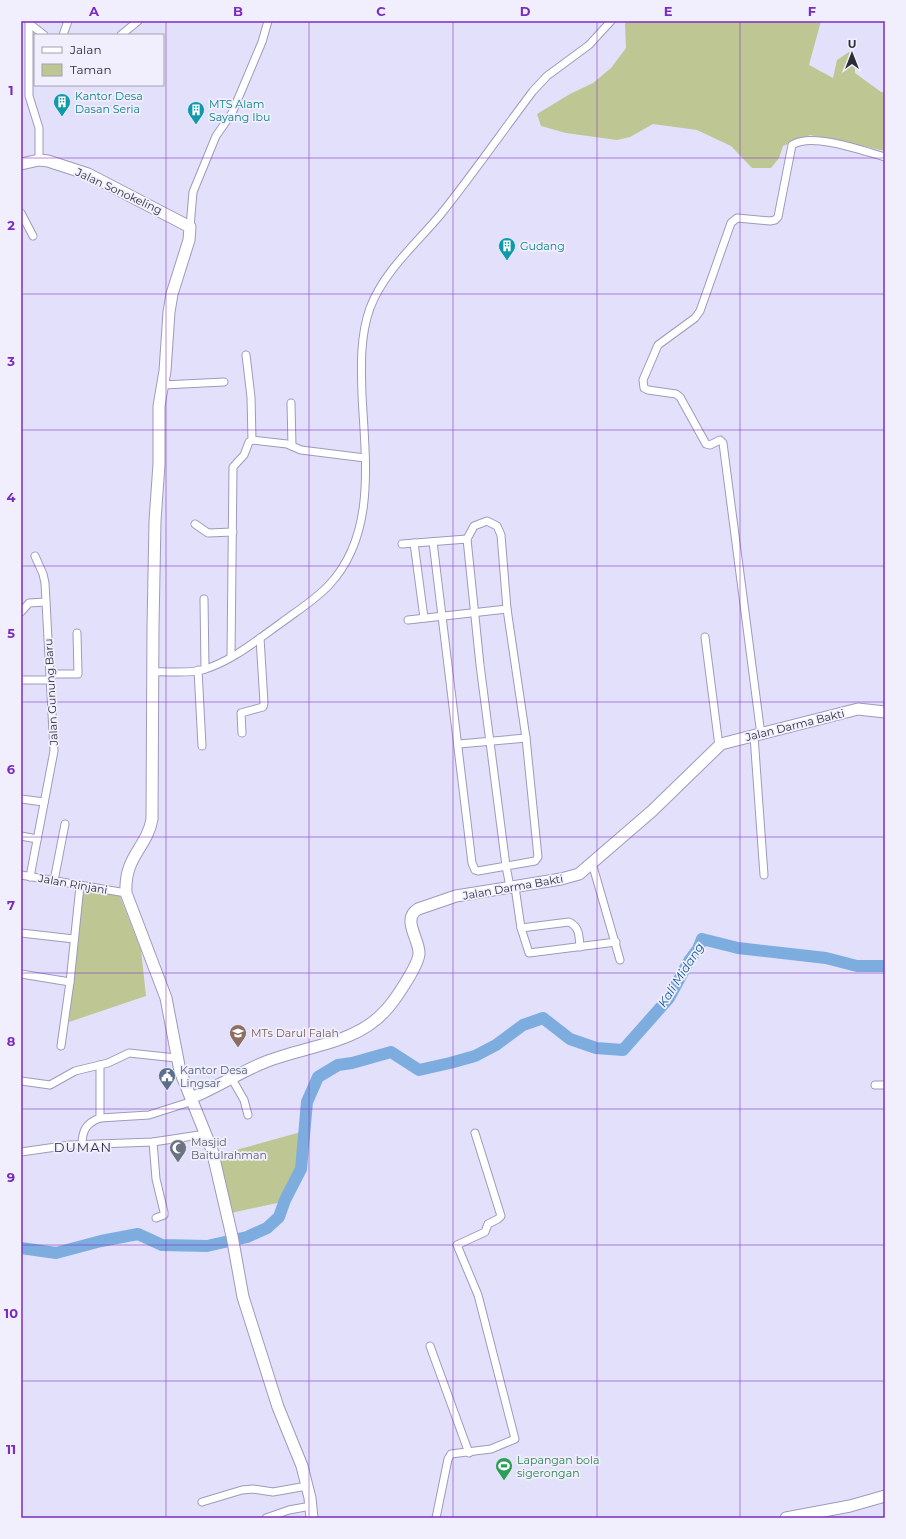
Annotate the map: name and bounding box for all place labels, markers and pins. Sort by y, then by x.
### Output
place label: Kantor Desa Dasan Seria [75,89,143,116]
building icon: Kantor Desa Dasan Seria [52,92,72,117]
place label: MTS Alam Sayang Ibu [209,97,270,124]
building icon: MTS Alam Sayang Ibu [186,100,206,125]
building icon: Gudang [497,236,517,261]
place label: Gudang [520,239,565,253]
school or university icon: MTs Darul Falah [228,1023,248,1048]
place label: MTs Darul Falah [251,1026,339,1040]
place label: Kantor Desa Lingsar [180,1063,248,1090]
public building icon: Kantor Desa Lingsar [157,1066,177,1091]
place label: Masjid Baitulrahman [191,1135,267,1162]
mosque icon: Masjid Baitulrahman [168,1138,188,1163]
place label: Lapangan bola sigerongan [517,1453,599,1480]
sports icon: Lapangan bola sigerongan [494,1456,514,1481]

